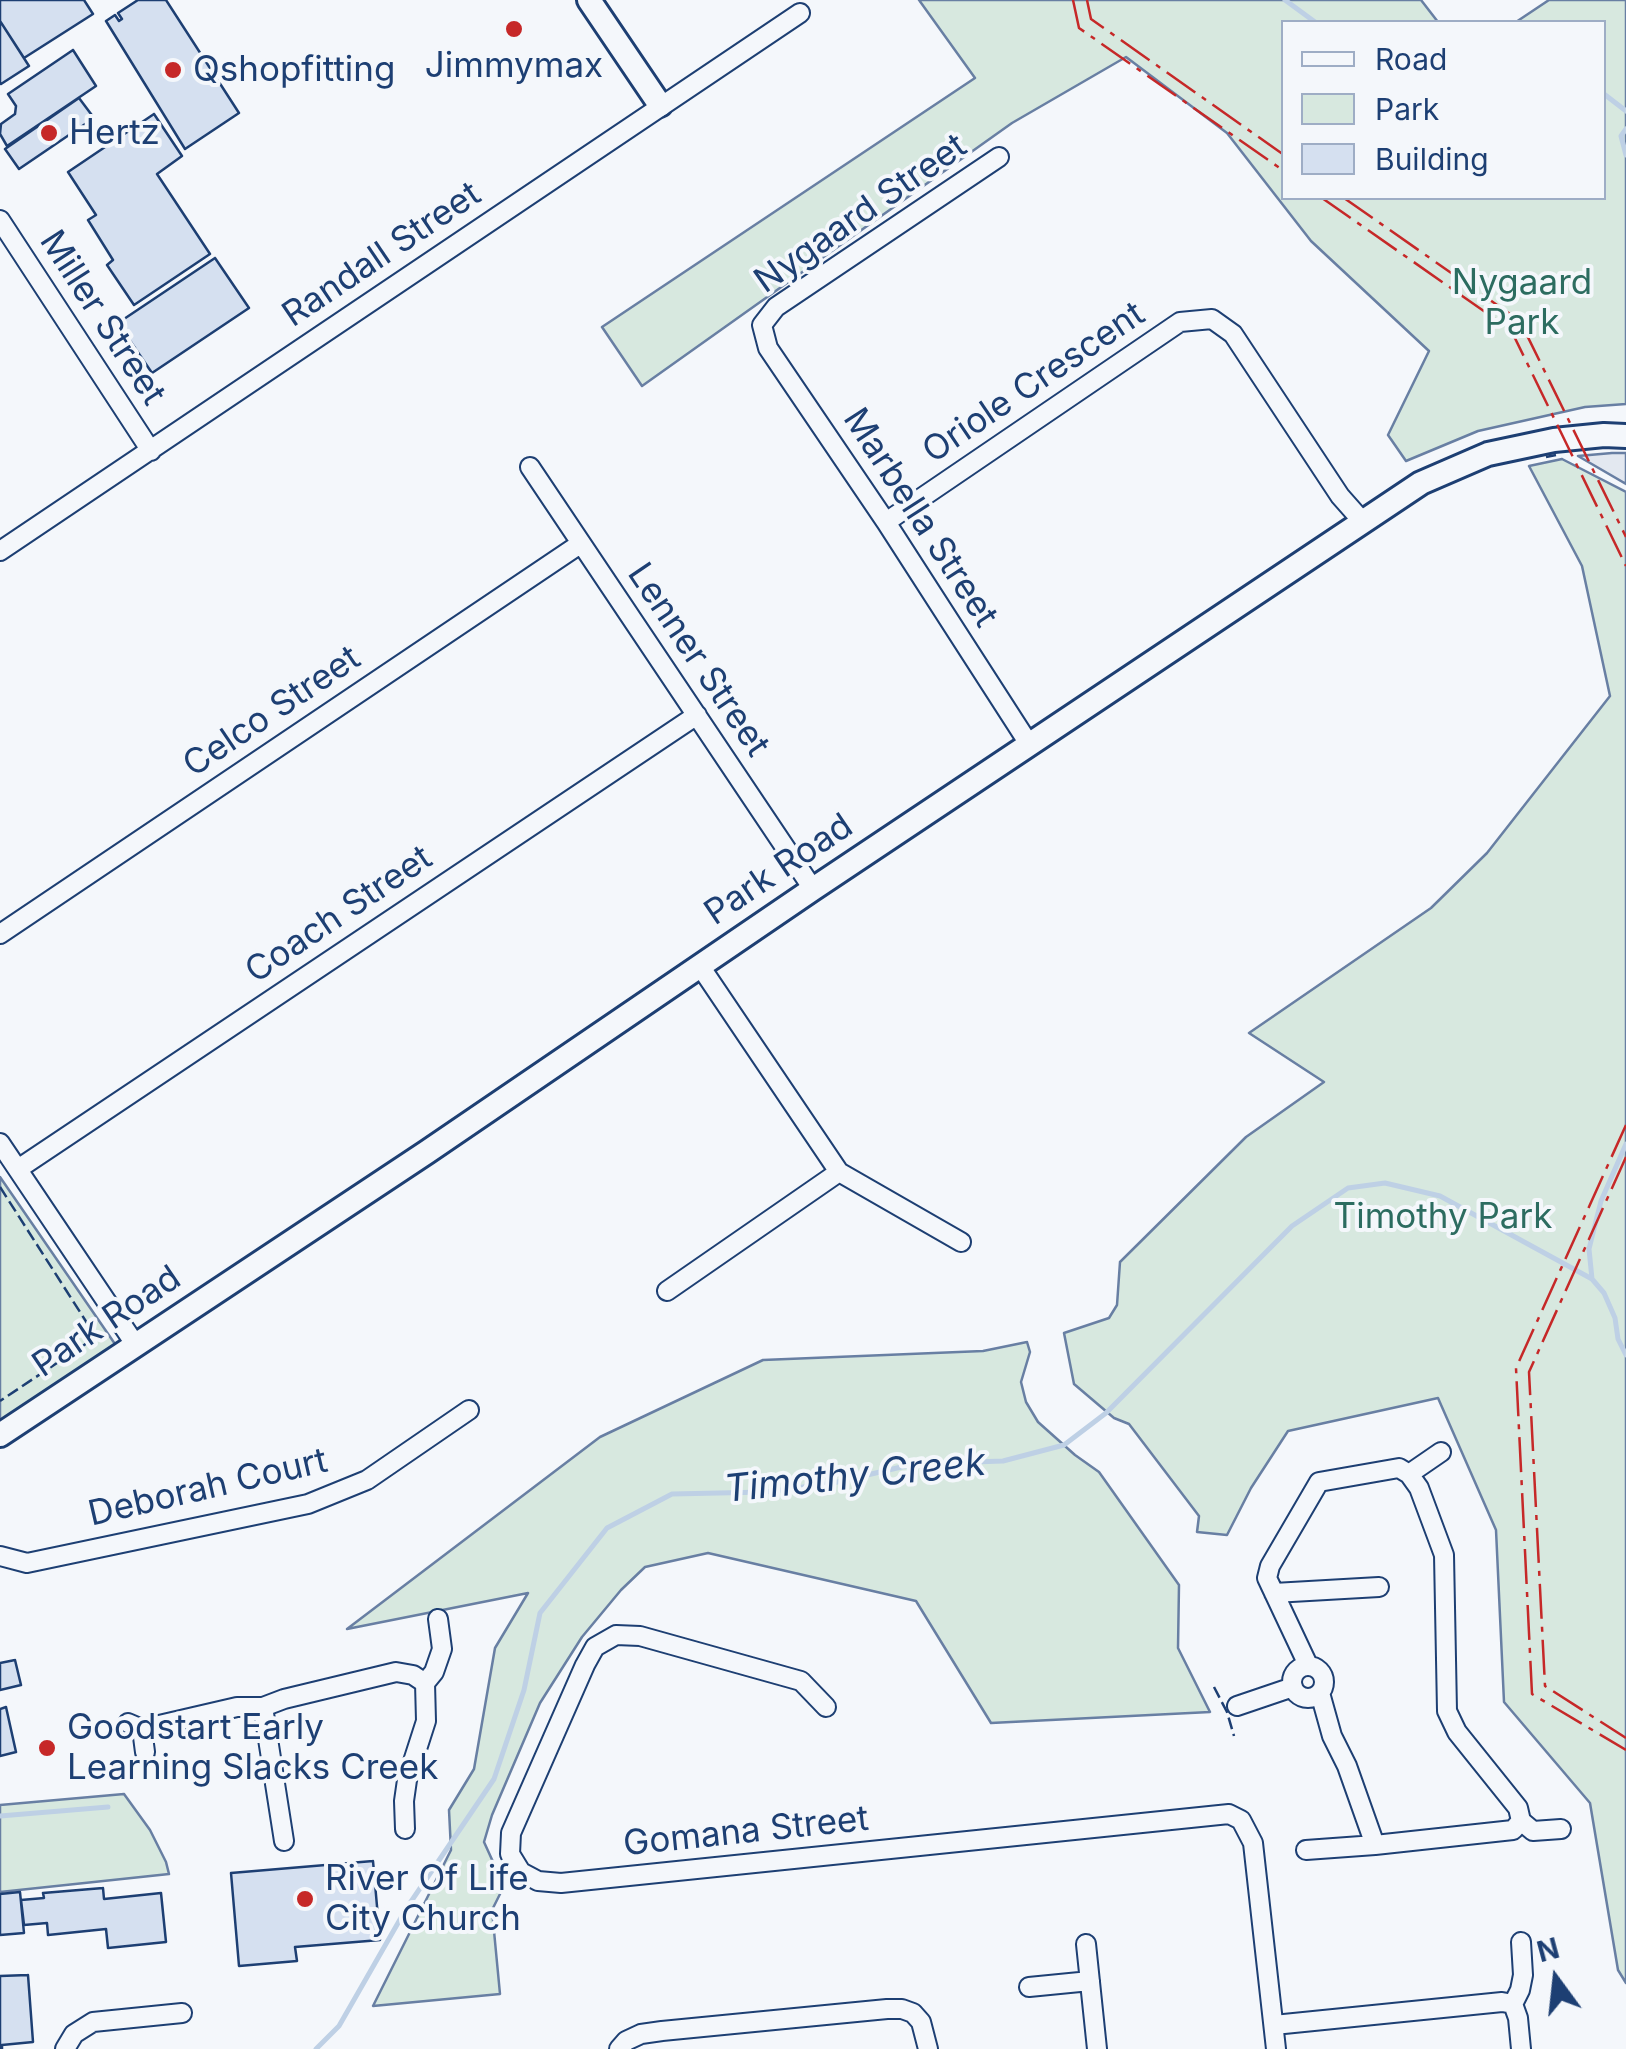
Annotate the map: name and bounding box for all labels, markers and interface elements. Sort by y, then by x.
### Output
marker: Jimmymax [503,18,525,40]
legend [1281,20,1606,200]
text: Road [1375,41,1447,77]
place label: Jimmymax [425,45,603,87]
place label: Qshopfitting [193,49,395,91]
marker: Qshopfitting [162,59,184,81]
text: Park [1375,91,1439,127]
place label: Hertz [69,112,160,154]
marker: Hertz [38,122,60,144]
street label: Nygaard Street [747,125,975,303]
text: Building [1375,141,1489,177]
street label: Randall Street [275,173,489,337]
street label: Miller Street [30,223,174,413]
park label: Nygaard Park [1452,262,1592,344]
street label: Oriole Crescent [915,293,1153,473]
street label: Marbella Street [834,401,1006,635]
street label: Lenner Street [618,556,778,764]
street label: Celco Street [176,638,368,786]
street label: Park Road [697,805,861,935]
street label: Coach Street [238,837,440,993]
park label: Timothy Park [1334,1196,1552,1238]
street label: Park Road [25,1257,189,1387]
street label: Deborah Court [84,1440,332,1536]
water label: Timothy Creek [722,1441,988,1513]
place label: Goodstart Early Learning Slacks Creek [67,1707,438,1789]
marker: Goodstart Early Learning Slacks Creek [36,1737,58,1759]
street label: Gomana Street [621,1798,871,1866]
place label: River Of Life City Church [325,1858,529,1940]
marker: River Of Life City Church [294,1888,316,1910]
north arrow [1506,1929,1606,2029]
text: N [1534,1931,1563,1969]

